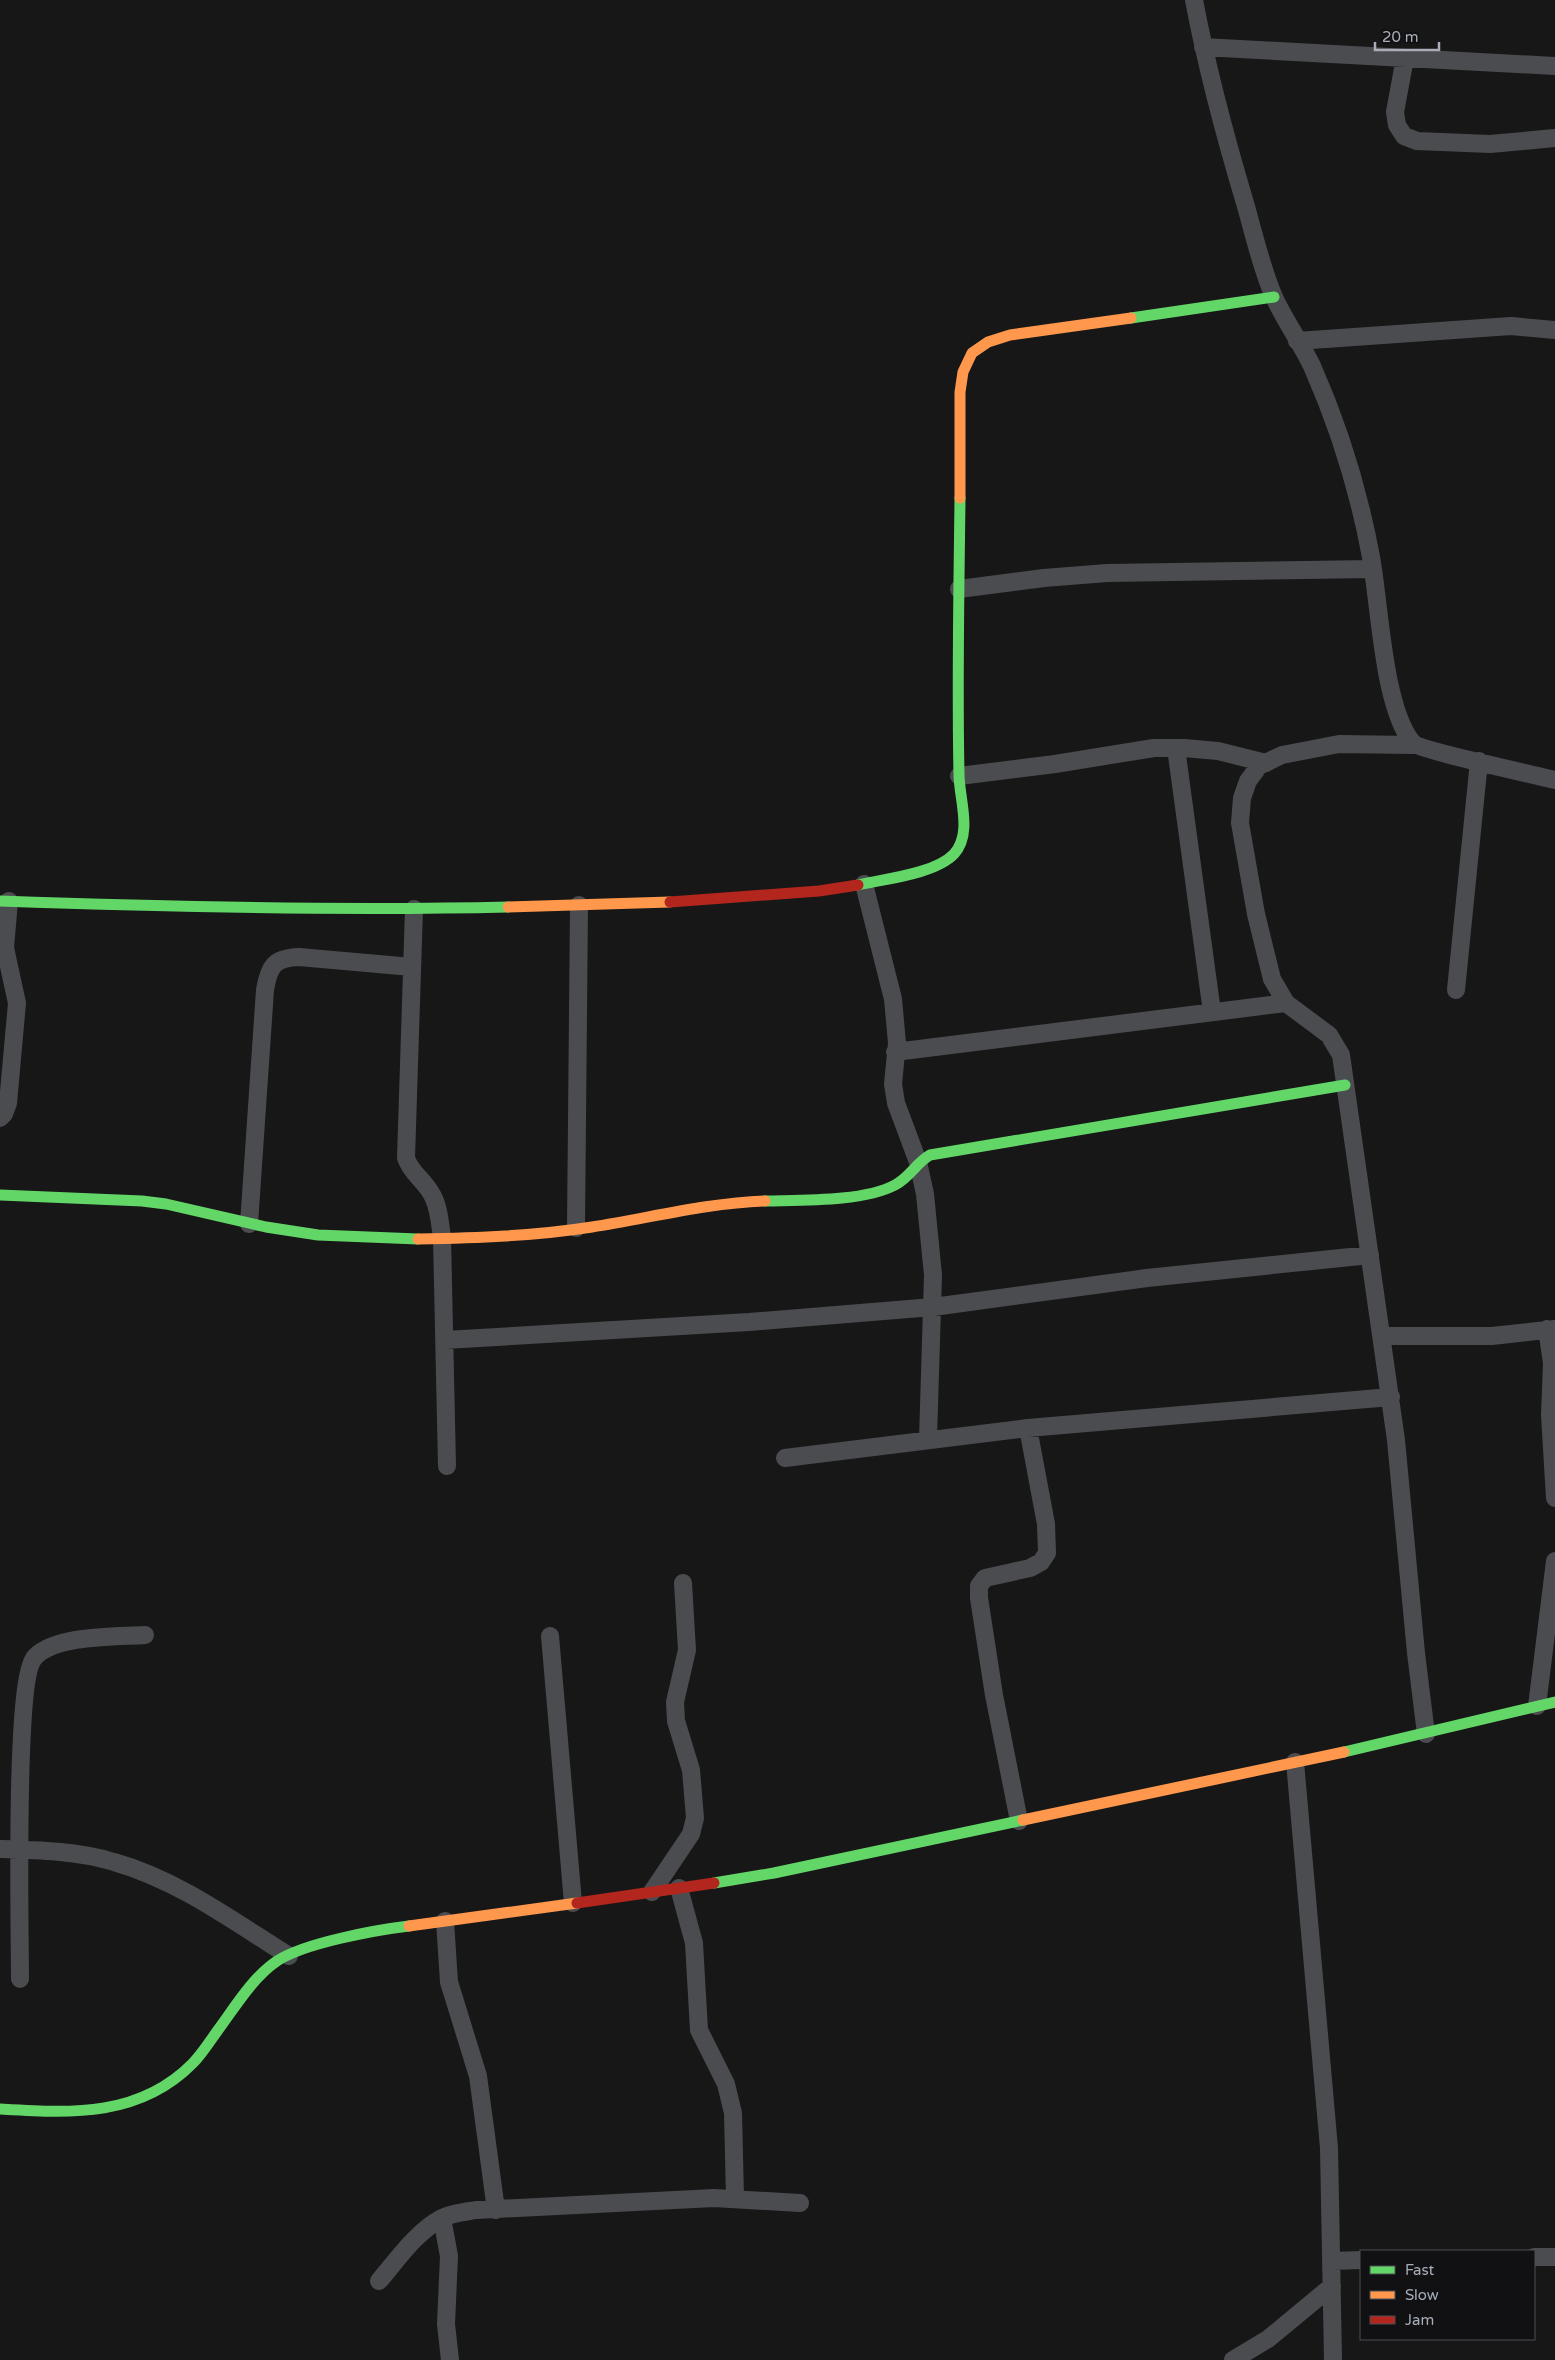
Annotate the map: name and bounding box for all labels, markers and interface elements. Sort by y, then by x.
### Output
scale bar [1375,20,1439,52]
text: 20 m [1382,28,1419,46]
legend [1360,2250,1535,2340]
text: Fast [1405,2261,1435,2279]
text: Slow [1405,2286,1439,2304]
text: Jam [1405,2311,1434,2329]

